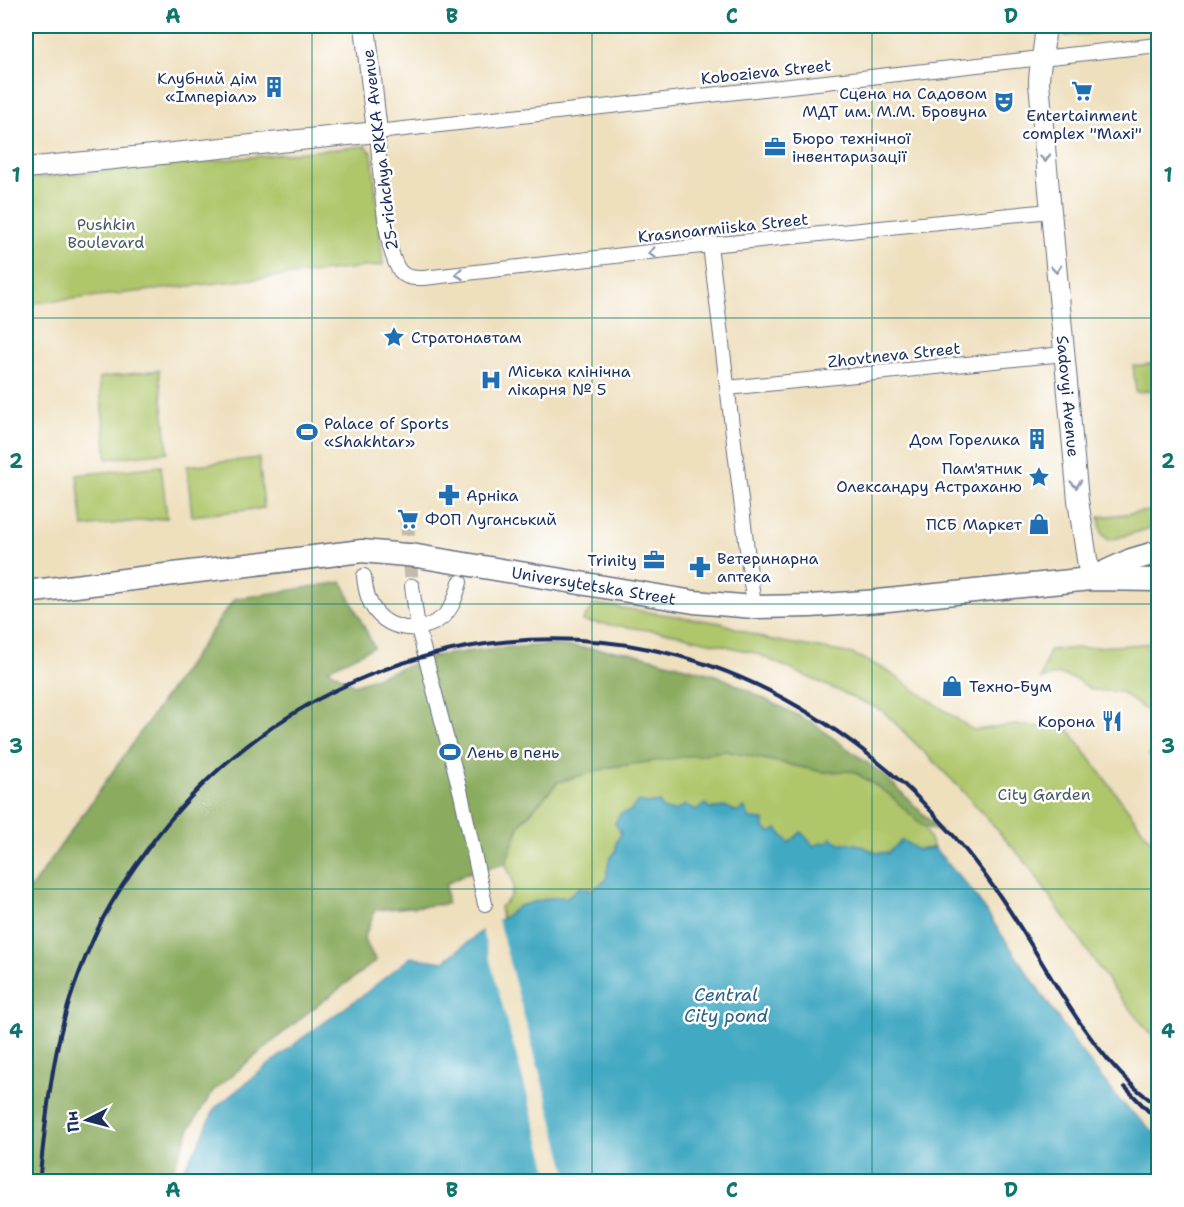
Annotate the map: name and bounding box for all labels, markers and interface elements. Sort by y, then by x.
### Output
text: A [165,3,181,29]
text: B [446,3,458,29]
text: C [726,3,738,29]
text: D [1004,3,1018,29]
street label: 25-richchya RKKA Avenue [357,48,403,252]
street label: Kobozieva Street [700,55,832,89]
place label: Клубний дім «Імперіал» [157,68,257,107]
building icon: Клубний дім «Імперіал» [262,75,286,99]
supermarket icon: Entertainment complex "Maxi" [1070,79,1094,103]
place label: Сцена на Садовом МДТ им. М.М. Бровуна [802,83,987,122]
theatre icon: Сцена на Садовом МДТ им. М.М. Бровуна [992,90,1016,114]
place label: Entertainment complex "Maxi" [1022,105,1142,144]
place label: Бюро технічної інвентаризації [792,128,911,167]
office icon: Бюро технічної інвентаризації [763,135,787,159]
one-way arrow [1038,154,1051,163]
text: 1 [11,162,21,188]
text: 1 [1163,162,1173,188]
street label: Krasnoarmiiska Street [637,209,809,247]
park label: Pushkin Boulevard [68,214,144,253]
one-way arrow [648,246,657,258]
one-way arrow [1049,265,1062,274]
one-way arrow [454,267,463,280]
place icon: Стратонавтам [382,325,406,349]
place label: Стратонавтам [411,327,521,348]
street label: Sadovyi Avenue [1052,334,1084,458]
street label: Zhovtneva Street [827,338,961,372]
place label: Міська клінічна лікарня № 5 [508,361,631,400]
hospital icon: Міська клінічна лікарня № 5 [479,368,503,392]
place label: Palace of Sports «Shakhtar» [324,413,449,452]
sports icon: Palace of Sports «Shakhtar» [295,420,319,444]
building icon: Дом Горелика [1025,427,1049,451]
place label: Дом Горелика [909,429,1020,450]
text: 2 [9,448,23,474]
text: 2 [1161,448,1175,474]
place label: Пам'ятник Олександру Астраханю [836,458,1022,497]
place icon: Пам'ятник Олександру Астраханю [1027,465,1051,489]
one-way arrow [1069,480,1082,489]
pharmacy icon: Арніка [437,483,461,507]
place label: Арніка [466,485,519,506]
supermarket icon: ФОП Луганський [396,507,420,531]
place label: ФОП Луганський [425,509,557,530]
shop icon: ПСБ Маркет [1027,512,1051,536]
place label: ПСБ Маркет [926,514,1023,535]
office icon: Trinity [642,548,666,572]
place label: Ветеринарна аптека [717,548,818,587]
place label: Trinity [587,550,637,571]
pharmacy icon: Ветеринарна аптека [688,555,712,579]
street label: Universytetska Street [510,561,678,609]
shop icon: Техно-Бум [940,674,964,698]
place label: Техно-Бум [969,676,1052,697]
restaurant icon: Корона [1100,709,1124,733]
place label: Корона [1038,711,1095,732]
text: 3 [9,733,23,759]
text: 3 [1161,733,1175,759]
sports icon: Лень в пень [438,740,462,764]
place label: Лень в пень [467,742,559,763]
park label: City Garden [998,784,1091,805]
water label: Central City pond [684,983,769,1028]
text: 4 [9,1018,23,1044]
text: 4 [1161,1018,1175,1044]
north arrow [57,1090,117,1150]
text: Пн [61,1110,84,1133]
text: A [165,1177,181,1203]
text: B [446,1177,458,1203]
text: C [726,1177,738,1203]
text: D [1004,1177,1018,1203]

